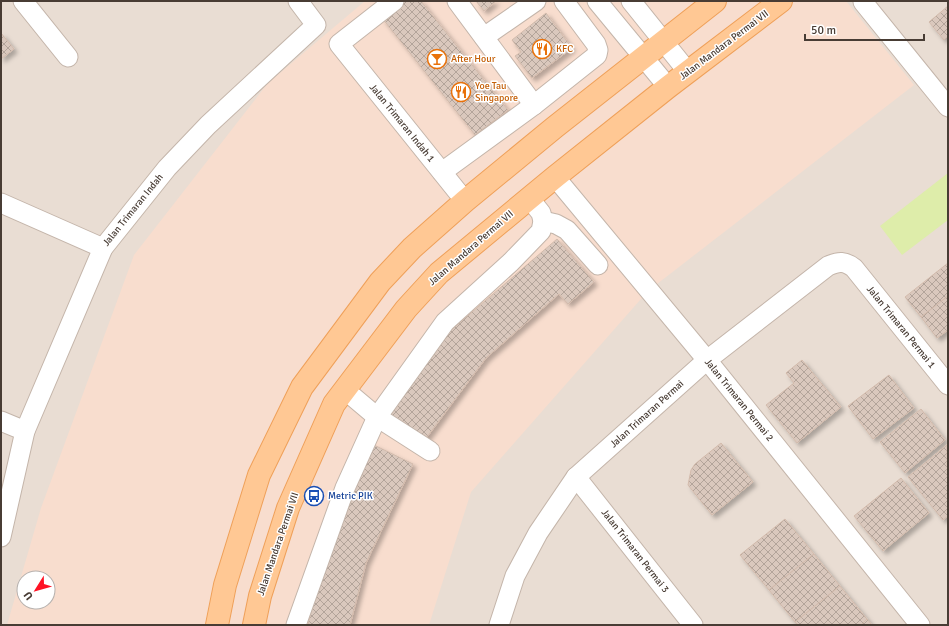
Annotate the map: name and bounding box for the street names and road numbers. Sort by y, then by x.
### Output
street label: Jalan Mandara Permai VII [677,8,771,82]
street label: Jalan Trimaran Indah 1 [367,81,437,165]
street label: Jalan Trimaran Indah [100,171,166,249]
street label: Jalan Mandara Permai VII [426,208,516,288]
street label: Jalan Trimaran Permai 1 [864,283,938,371]
street label: Jalan Trimaran Permai 2 [702,356,776,444]
street label: Jalan Trimaran Permai [608,378,686,450]
street label: Jalan Mandara Permai VII [255,491,301,597]
street label: Jalan Trimaran Permai 3 [599,507,671,595]

